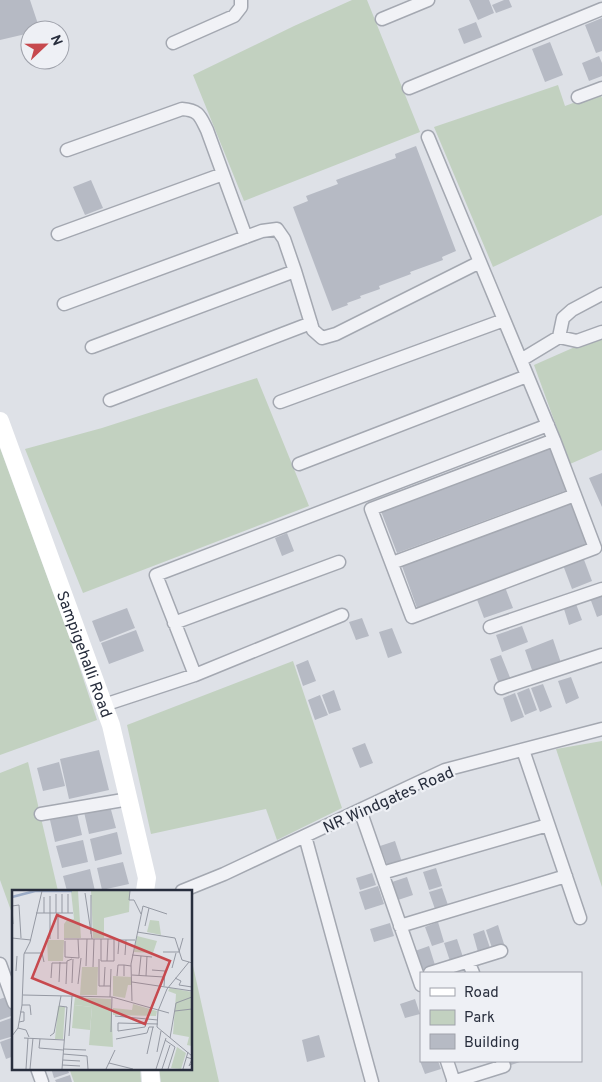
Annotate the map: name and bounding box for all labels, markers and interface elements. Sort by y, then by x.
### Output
north arrow [20,20,70,70]
text: N [46,33,65,49]
street label: Sampigehalli Road [51,589,115,721]
street label: NR Windgates Road [320,763,457,839]
inset map [12,890,192,1070]
legend [420,972,582,1062]
text: Road [464,984,499,1003]
text: Park [464,1009,495,1028]
text: Building [464,1034,519,1053]

